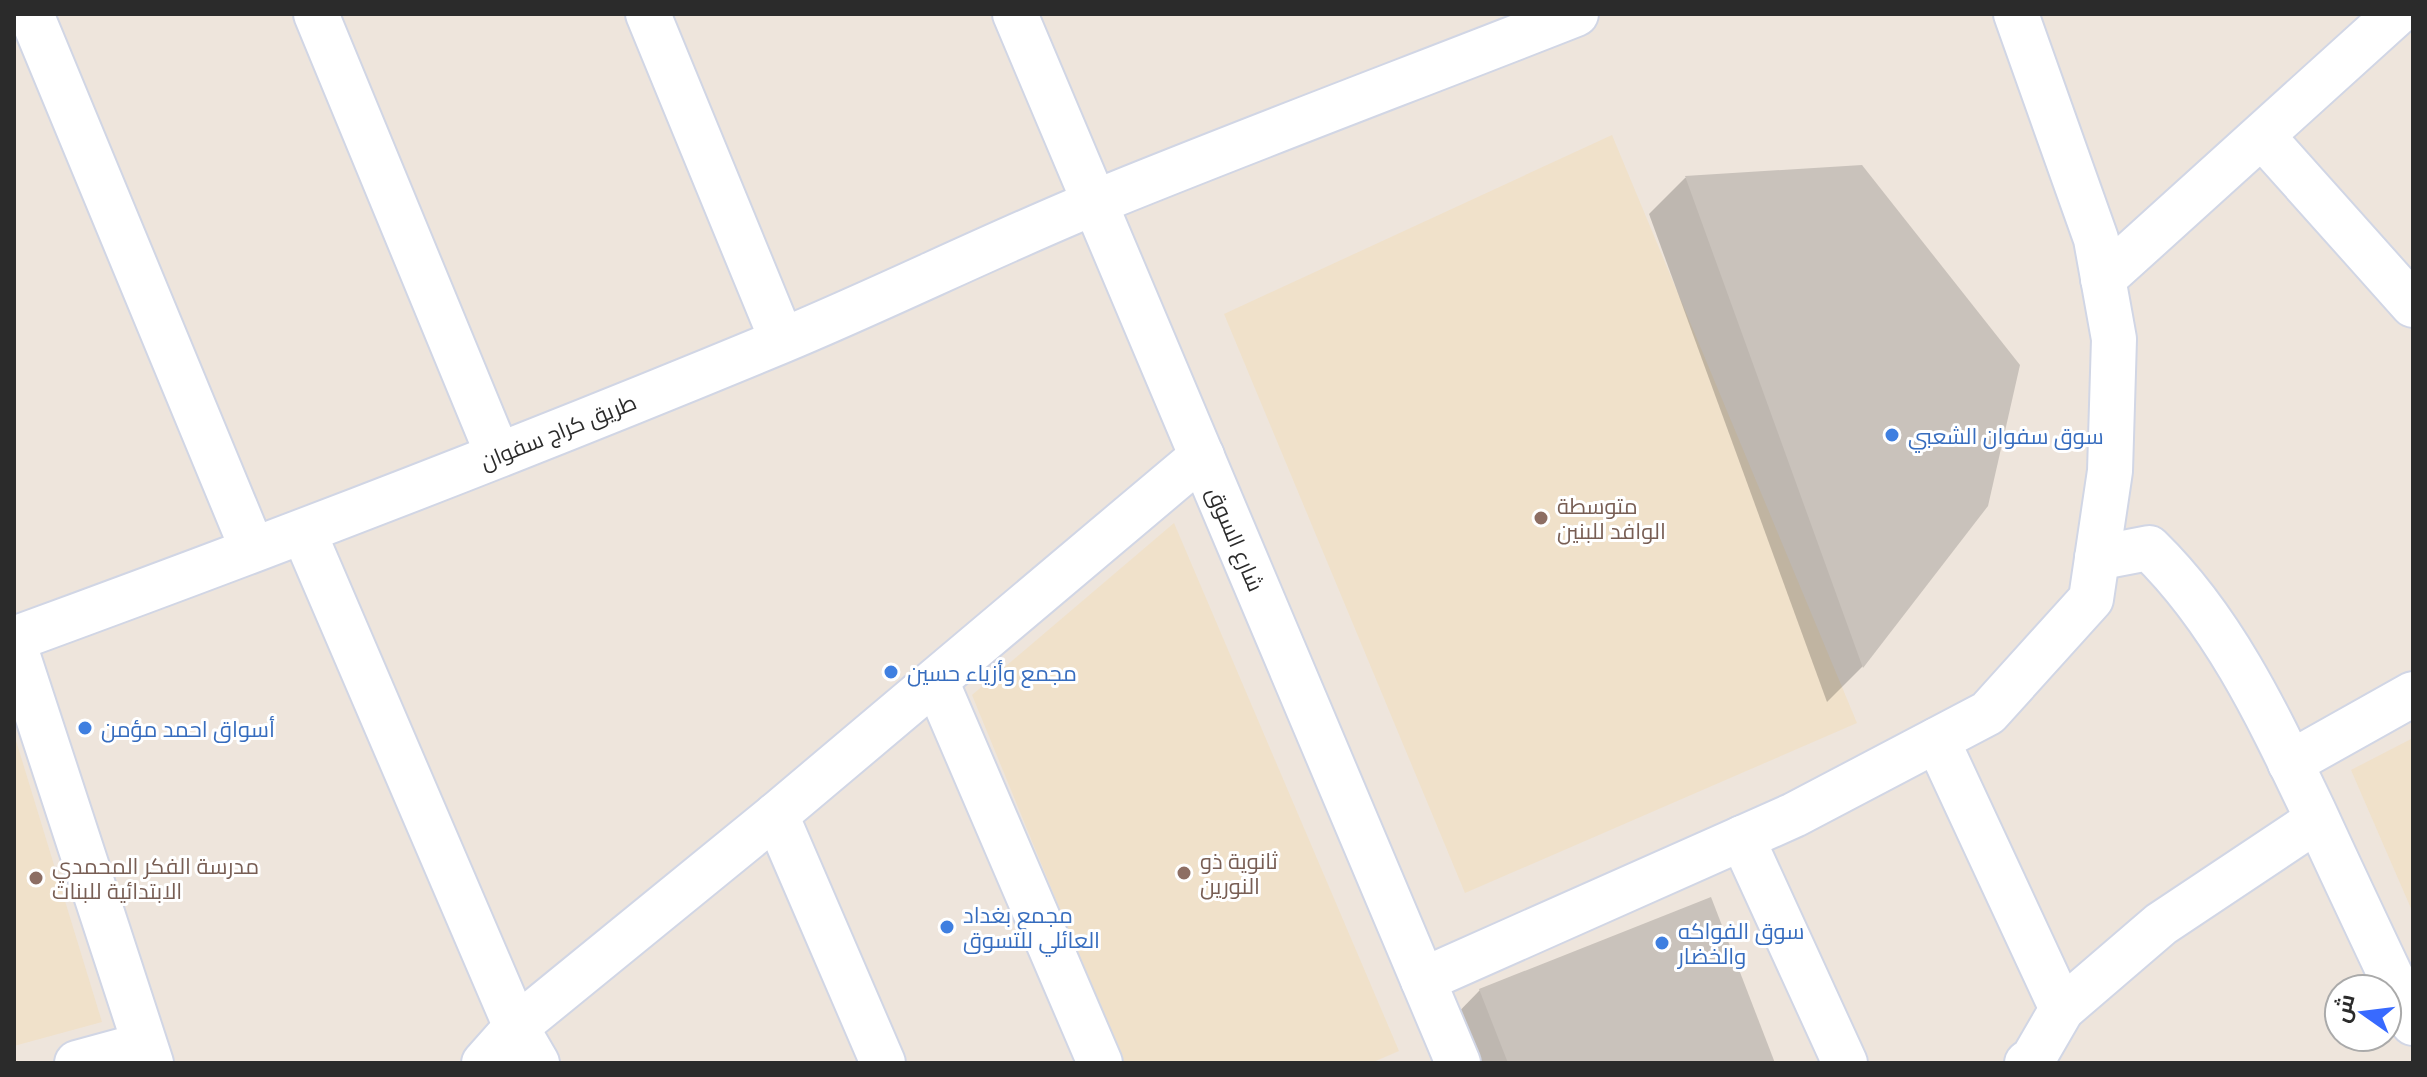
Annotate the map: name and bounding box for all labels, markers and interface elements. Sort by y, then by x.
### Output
street label: طريق كراج سفوان [476,387,641,476]
place label: سوق سفوان الشعبي [1908,422,2104,453]
marker: سوق سفوان الشعبي [1883,426,1901,444]
street label: شارع السوق [1200,483,1270,596]
place label: متوسطة الوافد للبنين [1557,492,1666,545]
marker: متوسطة الوافد للبنين [1532,509,1550,527]
place label: مجمع وأزياء حسين [907,659,1077,688]
marker: مجمع وأزياء حسين [882,663,900,681]
place label: أسواق احمد مؤمن [101,715,275,743]
marker: أسواق احمد مؤمن [76,719,94,737]
place label: ثانوية ذو النورين [1200,847,1278,900]
place label: مدرسة الفكر المحمدي الابتدائية للبنات [52,852,259,904]
marker: ثانوية ذو النورين [1175,864,1193,882]
marker: مدرسة الفكر المحمدي الابتدائية للبنات [27,869,45,887]
place label: مجمع بغداد العائلي للتسوق [963,901,1100,957]
place label: سوق الفواكه والخضار [1676,917,1805,969]
marker: مجمع بغداد العائلي للتسوق [938,918,956,936]
marker: سوق الفواكه والخضار [1653,934,1671,952]
north arrow [2323,973,2403,1053]
text: ش [2327,991,2361,1025]

